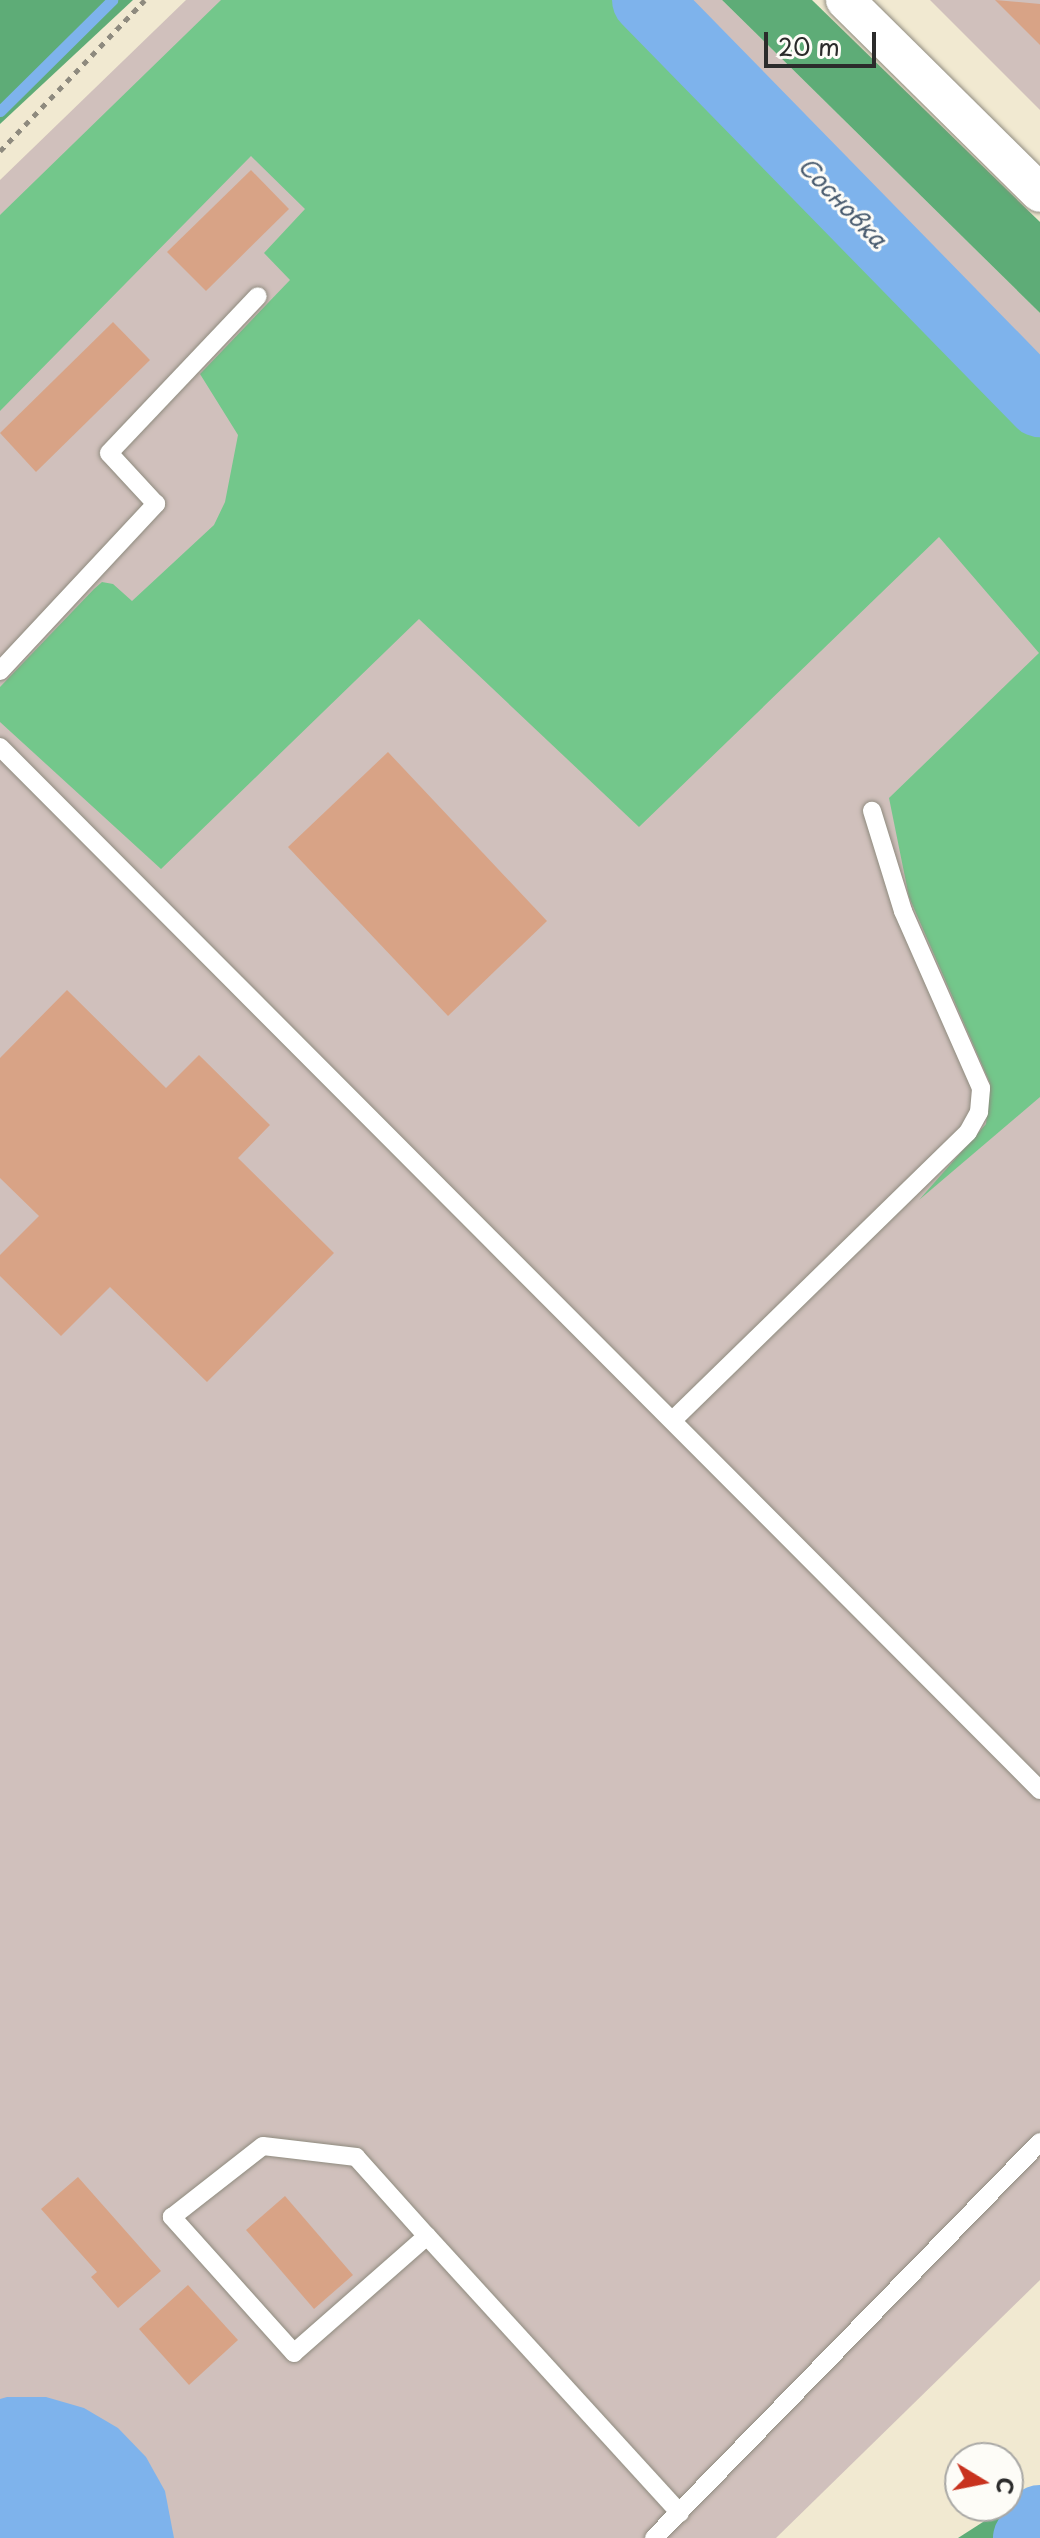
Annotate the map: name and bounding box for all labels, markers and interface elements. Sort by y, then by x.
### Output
scale bar [768,16,880,66]
text: 20 m [778,28,840,64]
water label: Сосновка [793,151,893,253]
north arrow [944,2442,1024,2522]
text: С [988,2475,1024,2497]

